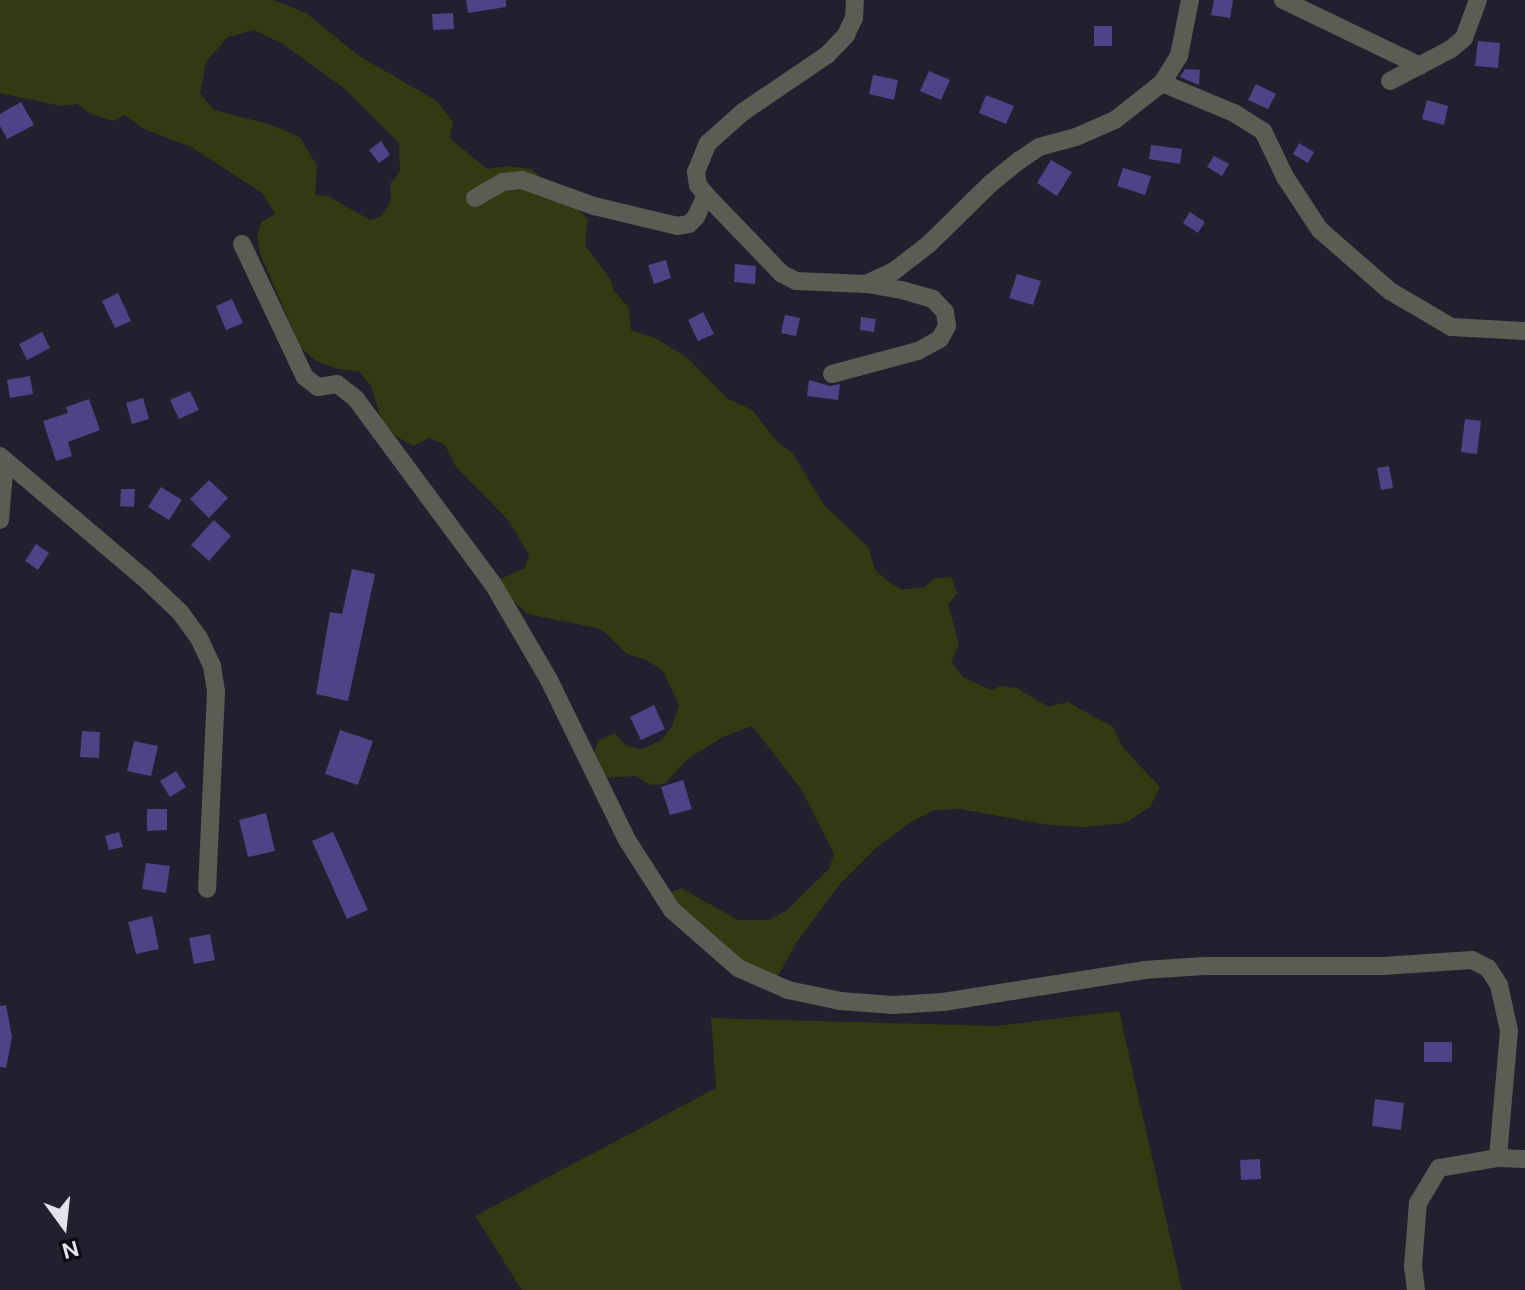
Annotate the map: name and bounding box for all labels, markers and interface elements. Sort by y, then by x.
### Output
north arrow [24,1186,104,1266]
text: N [59,1234,82,1266]

